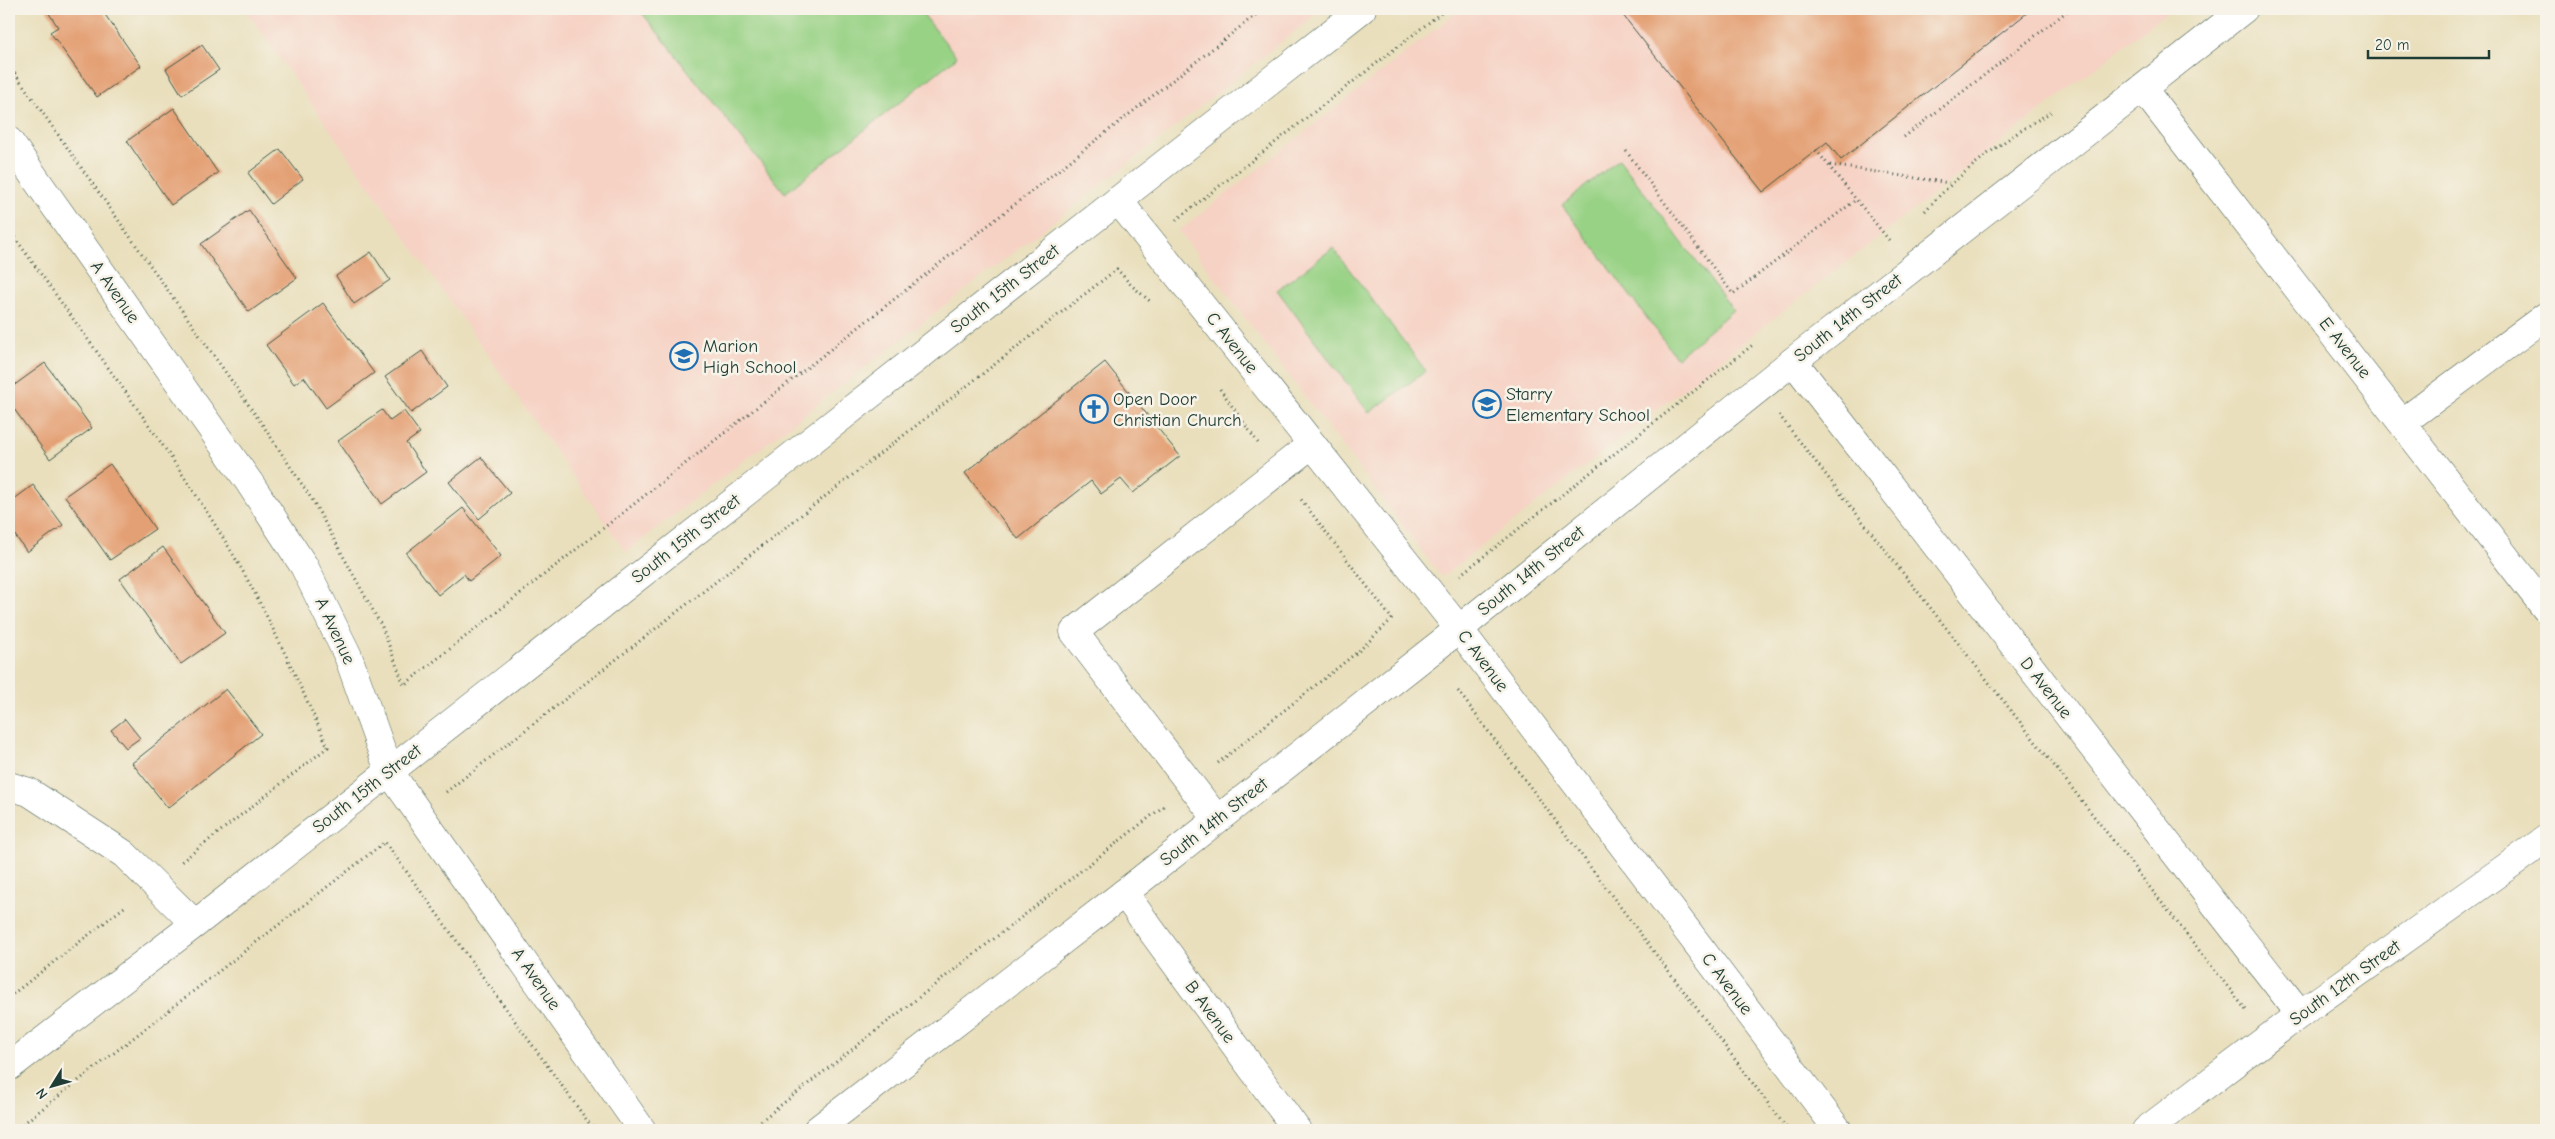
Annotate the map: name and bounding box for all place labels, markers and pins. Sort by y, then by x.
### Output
place label: Marion High School [703,336,797,378]
school or university icon: Marion High School [669,341,699,371]
place label: Starry Elementary School [1506,384,1650,426]
place label: Open Door Christian Church [1113,389,1242,431]
school or university icon: Starry Elementary School [1472,389,1502,419]
church icon: Open Door Christian Church [1079,394,1109,424]

